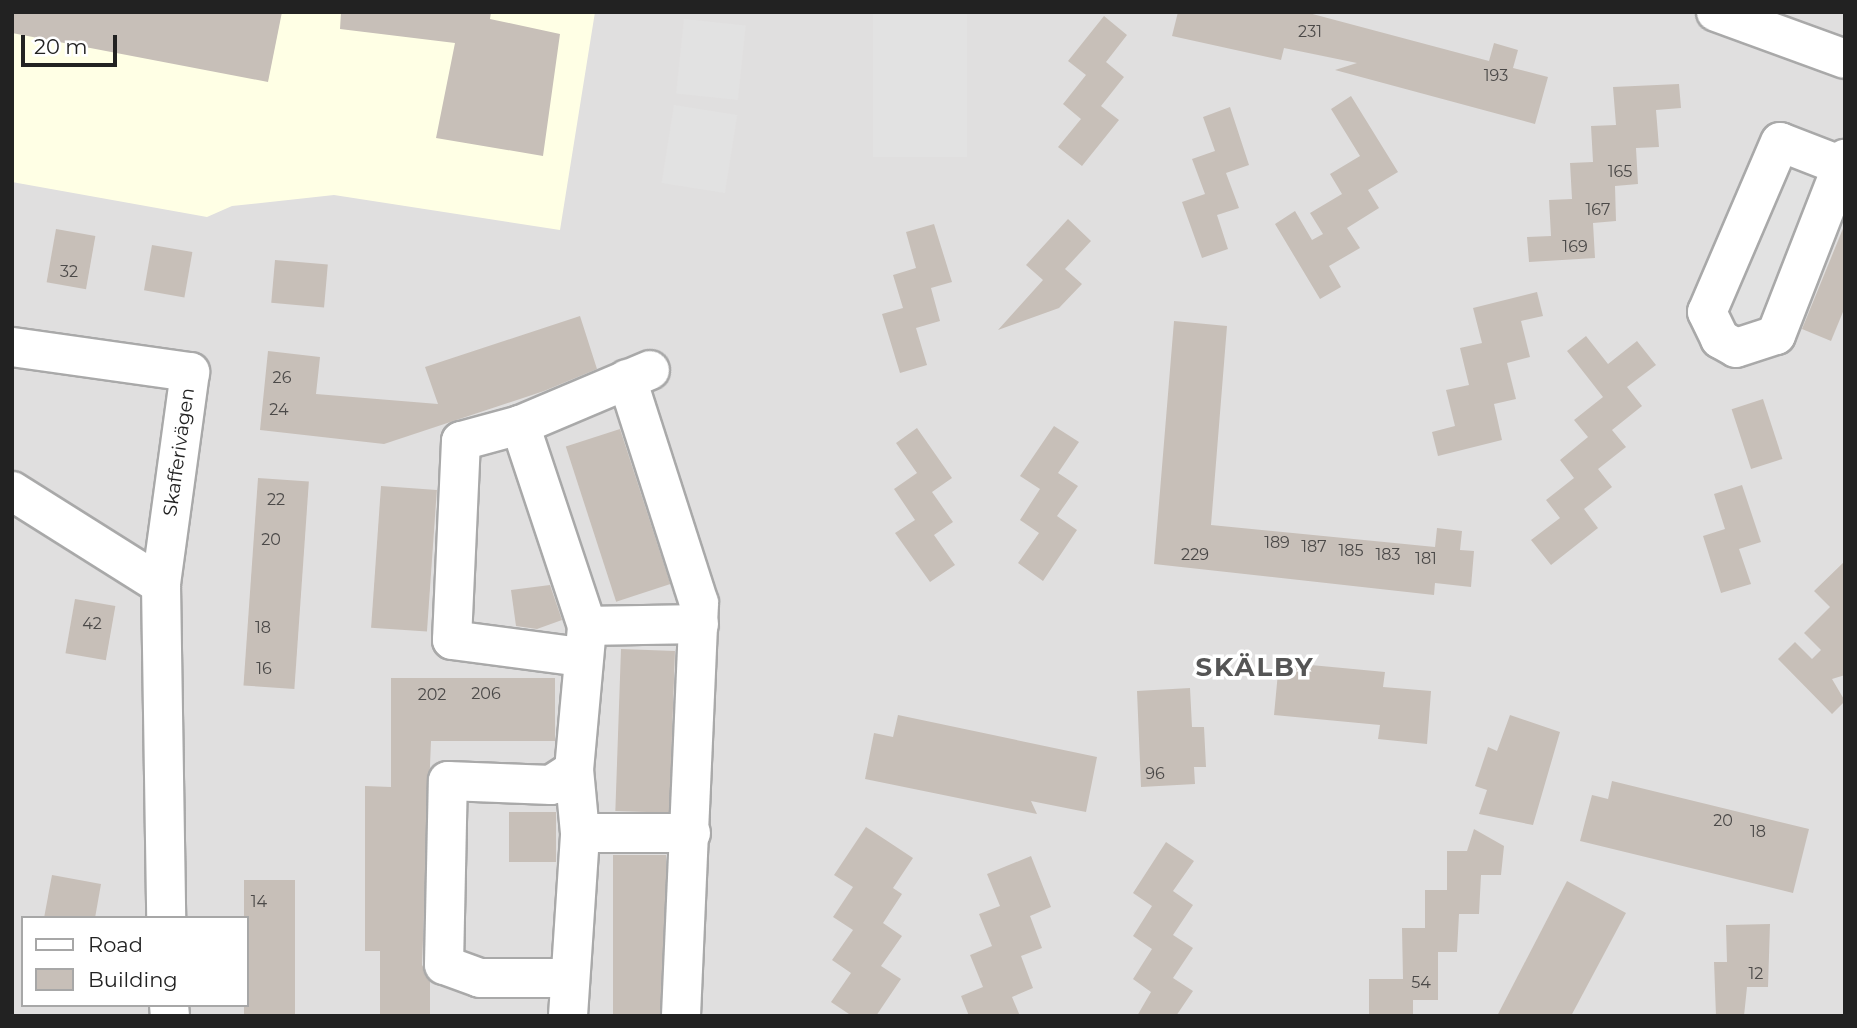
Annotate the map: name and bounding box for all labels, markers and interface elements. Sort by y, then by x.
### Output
scale bar [24,21,121,65]
house number: 231 [1298,22,1322,42]
text: 20 m [34,34,88,59]
house number: 193 [1484,66,1508,86]
house number: 165 [1608,162,1632,182]
house number: 167 [1586,200,1610,220]
house number: 169 [1562,237,1588,257]
house number: 32 [60,262,78,282]
house number: 26 [273,368,291,388]
street label: Skafferivägen [159,386,199,518]
house number: 24 [269,400,289,420]
house number: 22 [267,490,285,510]
house number: 20 [261,530,281,550]
house number: 189 [1264,533,1290,553]
house number: 187 [1301,537,1327,557]
house number: 185 [1338,541,1364,561]
house number: 229 [1181,545,1209,565]
house number: 183 [1375,545,1401,565]
house number: 181 [1415,549,1437,569]
house number: 42 [82,614,102,634]
house number: 18 [255,618,271,638]
district label: SKÄLBY [1196,652,1314,684]
house number: 16 [256,659,272,679]
house number: 206 [471,684,501,704]
house number: 202 [418,685,446,705]
house number: 96 [1145,764,1165,784]
house number: 20 [1713,811,1733,831]
house number: 18 [1750,822,1766,842]
house number: 14 [251,892,267,912]
legend [21,916,248,1007]
text: Road [88,932,143,957]
house number: 12 [1749,964,1763,984]
text: Building [88,967,178,992]
house number: 54 [1411,973,1431,993]

